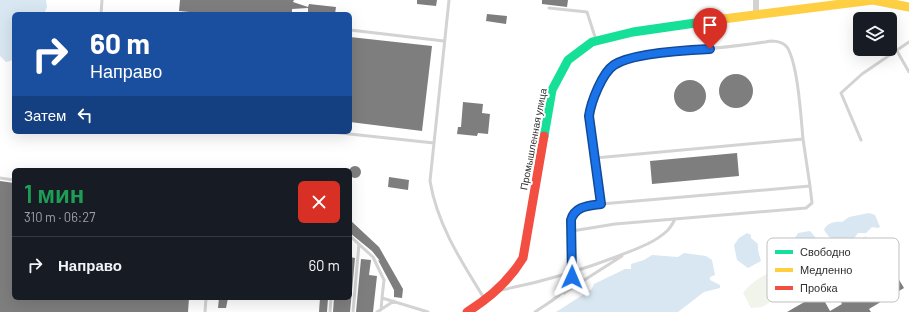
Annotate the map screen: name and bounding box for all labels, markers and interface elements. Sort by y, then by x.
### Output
pin [693,8,727,49]
map controls [853,12,897,56]
button: layers [853,12,897,56]
icon: arrive [699,14,721,36]
text: 60 m [90,26,150,60]
icon: right [24,28,76,80]
text: Направо [90,60,162,82]
street label: Промышленная улица [517,87,549,191]
icon: left [74,104,96,126]
text: Затем [24,106,66,124]
text: 1 мин [24,179,84,208]
button: close [298,181,340,223]
text: 310 m · 06:27 [24,209,95,225]
legend [767,238,899,302]
text: Свободно [800,245,851,258]
icon: right [24,254,46,276]
text: Направо [58,256,122,274]
text: 60 m [308,256,340,274]
position arrow [551,256,593,298]
text: Медленно [800,263,852,276]
text: Пробка [800,281,838,294]

